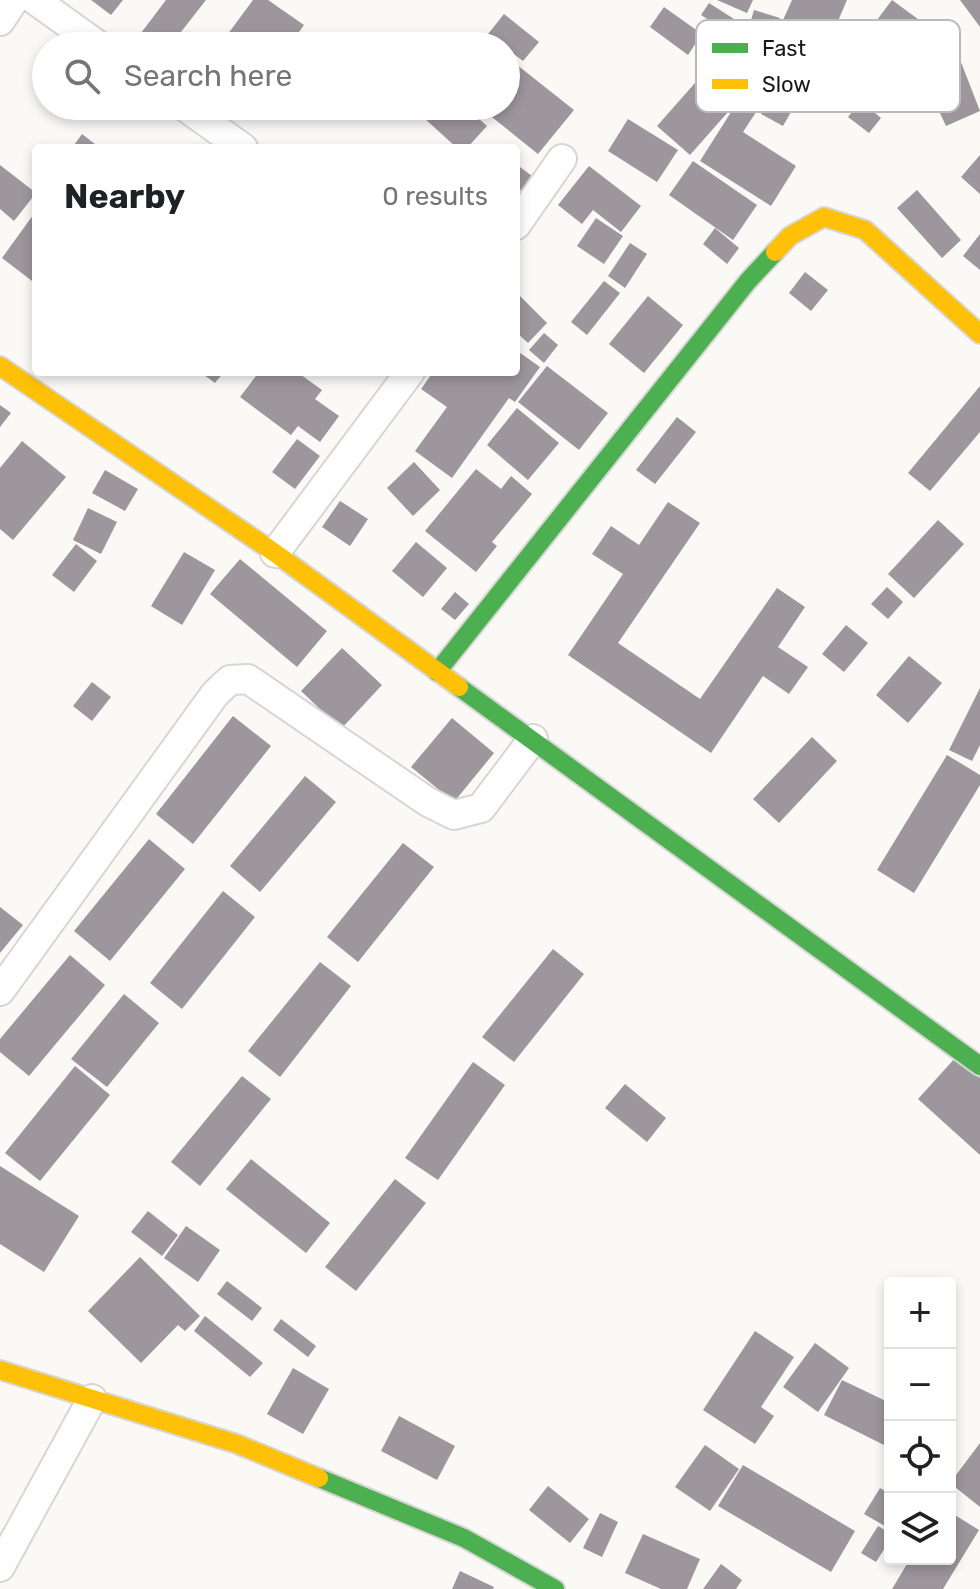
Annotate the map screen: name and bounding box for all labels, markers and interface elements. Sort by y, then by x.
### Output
legend [696,20,960,112]
search box [32,32,520,120]
text: Fast [762,35,807,62]
icon: search [60,54,104,98]
text: Search here [124,58,292,94]
text: Slow [762,71,811,98]
text: Nearby [64,176,185,217]
text: 0 results [382,181,488,212]
map controls [884,1277,956,1565]
button: + [884,1277,956,1349]
button: − [884,1349,956,1421]
button: locate [884,1421,956,1493]
button: layers [884,1493,956,1565]

